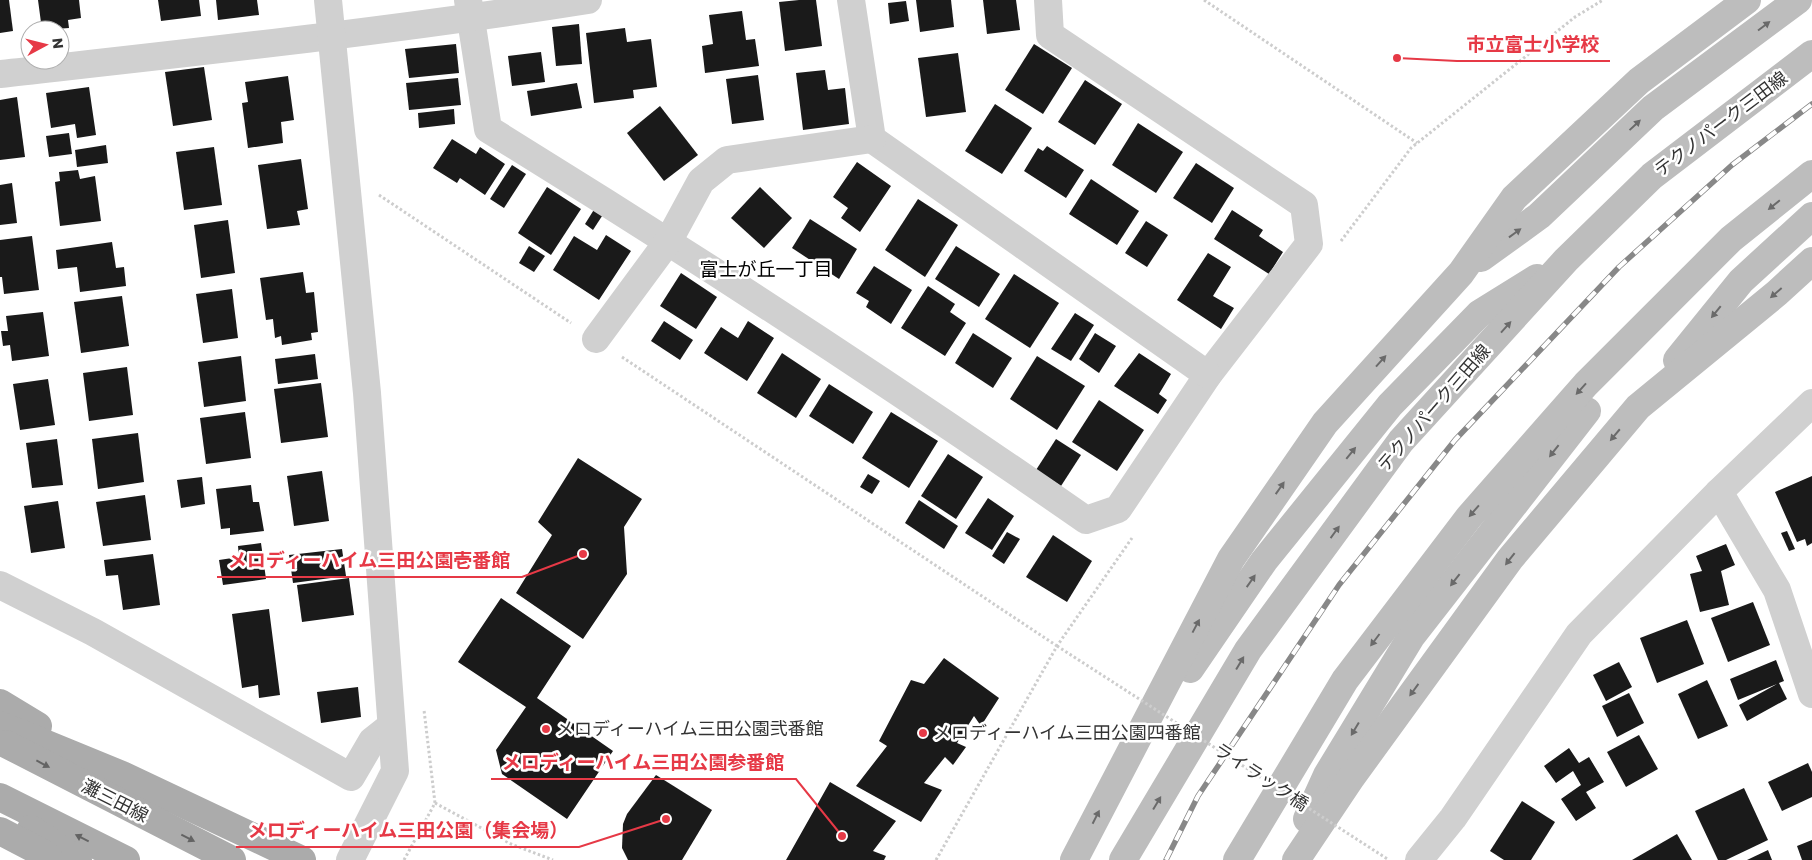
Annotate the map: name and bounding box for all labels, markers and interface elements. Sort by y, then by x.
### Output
north arrow [20,20,70,70]
one-way arrow [1757,20,1770,31]
callout: 市立富士小学校 [1457,27,1610,61]
text: 市立富士小学校 [1466,31,1600,58]
text: N [47,37,68,50]
street label: テクノパーク三田線 [1649,65,1792,182]
one-way arrow [1629,119,1641,131]
one-way arrow [1768,199,1781,210]
one-way arrow [1508,228,1521,239]
district label: 富士が丘一丁目 [699,256,833,283]
one-way arrow [1770,288,1783,299]
one-way arrow [1710,305,1721,318]
one-way arrow [1500,321,1512,333]
street label: テクノパーク三田線 [1371,339,1496,477]
one-way arrow [1376,354,1387,367]
one-way arrow [1575,383,1587,395]
one-way arrow [1609,428,1620,441]
one-way arrow [1548,444,1559,457]
one-way arrow [1346,447,1357,460]
one-way arrow [1275,481,1285,494]
one-way arrow [1468,505,1480,517]
one-way arrow [1329,526,1340,539]
callout: メロディーハイム三田公園壱番館 [217,543,522,577]
text: メロディーハイム三田公園壱番館 [228,547,510,574]
one-way arrow [1505,552,1515,566]
one-way arrow [1449,573,1460,586]
one-way arrow [1246,574,1256,587]
one-way arrow [1192,619,1200,633]
one-way arrow [1370,633,1380,647]
one-way arrow [1235,657,1244,670]
one-way arrow [1409,683,1419,697]
place label: メロディーハイム三田公園弐番館 [556,716,824,741]
place label: メロディーハイム三田公園四番館 [933,720,1201,745]
marker: メロディーハイム三田公園弐番館 [540,723,552,735]
one-way arrow [1350,723,1359,736]
marker: メロディーハイム三田公園四番館 [917,727,929,739]
street label: ライラック橋 [1209,737,1313,816]
callout: メロディーハイム三田公園参番館 [491,745,796,779]
text: メロディーハイム三田公園参番館 [502,749,784,776]
one-way arrow [36,760,50,768]
street label: 灘三田線 [77,773,153,828]
one-way arrow [1152,797,1161,810]
one-way arrow [1092,809,1100,824]
callout: メロディーハイム三田公園（集会場） [236,813,579,847]
text: メロディーハイム三田公園（集会場） [248,817,568,844]
one-way arrow [75,834,89,842]
one-way arrow [180,834,195,842]

